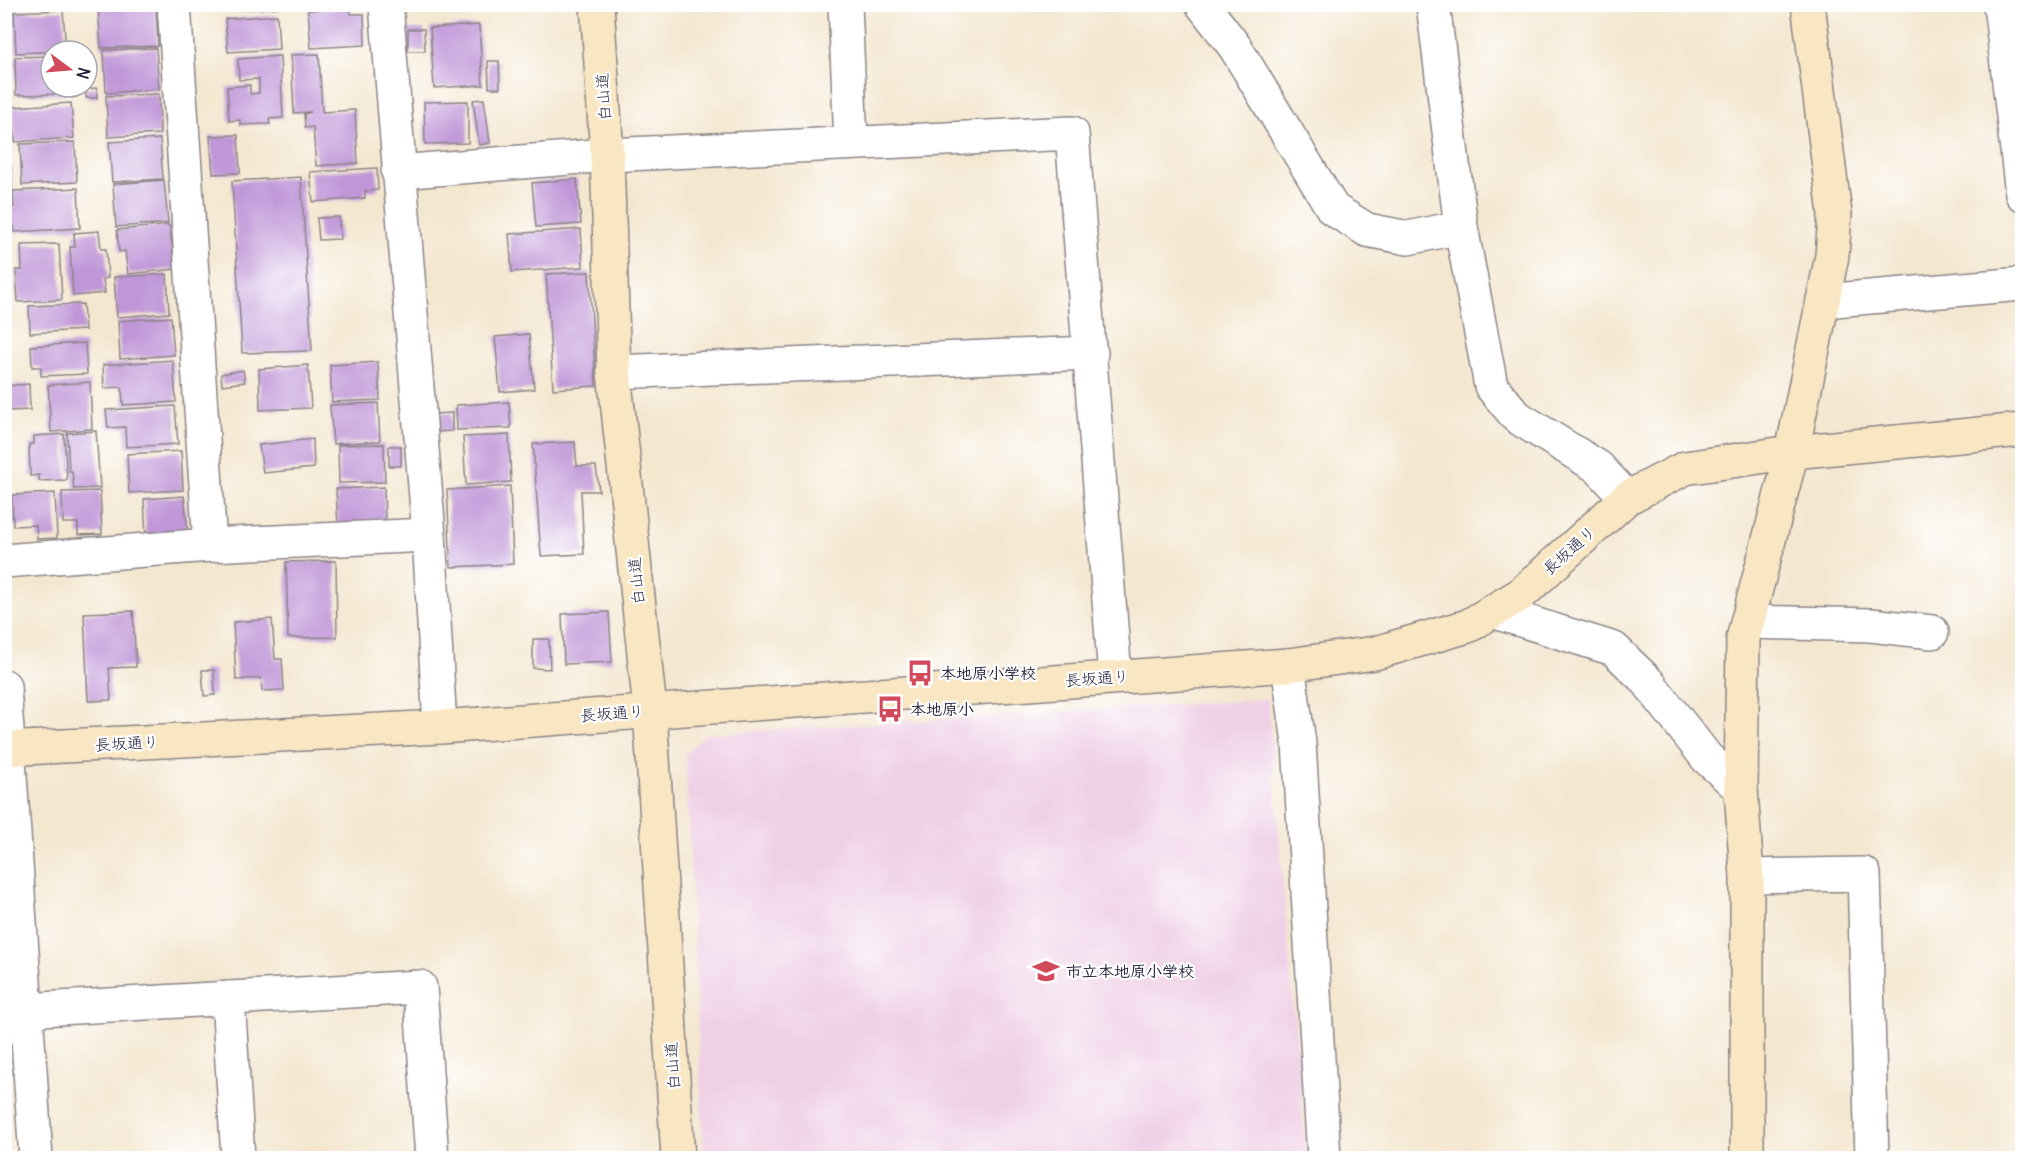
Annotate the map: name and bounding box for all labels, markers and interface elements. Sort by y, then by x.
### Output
north arrow [39,39,99,99]
text: N [72,65,95,81]
street label: 白山道 [591,72,615,122]
street label: 長坂通り [1539,521,1599,579]
street label: 白山道 [624,556,648,606]
bus stop icon: 本地原小学校 [905,658,935,688]
place label: 本地原小学校 [940,663,1036,683]
street label: 長坂通り [1064,666,1130,690]
bus stop icon: 本地原小 [875,694,905,724]
place label: 本地原小 [910,699,974,719]
street label: 長坂通り [579,701,645,725]
street label: 長坂通り [95,731,159,755]
school or university icon: 市立本地原小学校 [1031,956,1061,986]
place label: 市立本地原小学校 [1066,961,1194,981]
street label: 白山道 [660,1041,684,1091]

